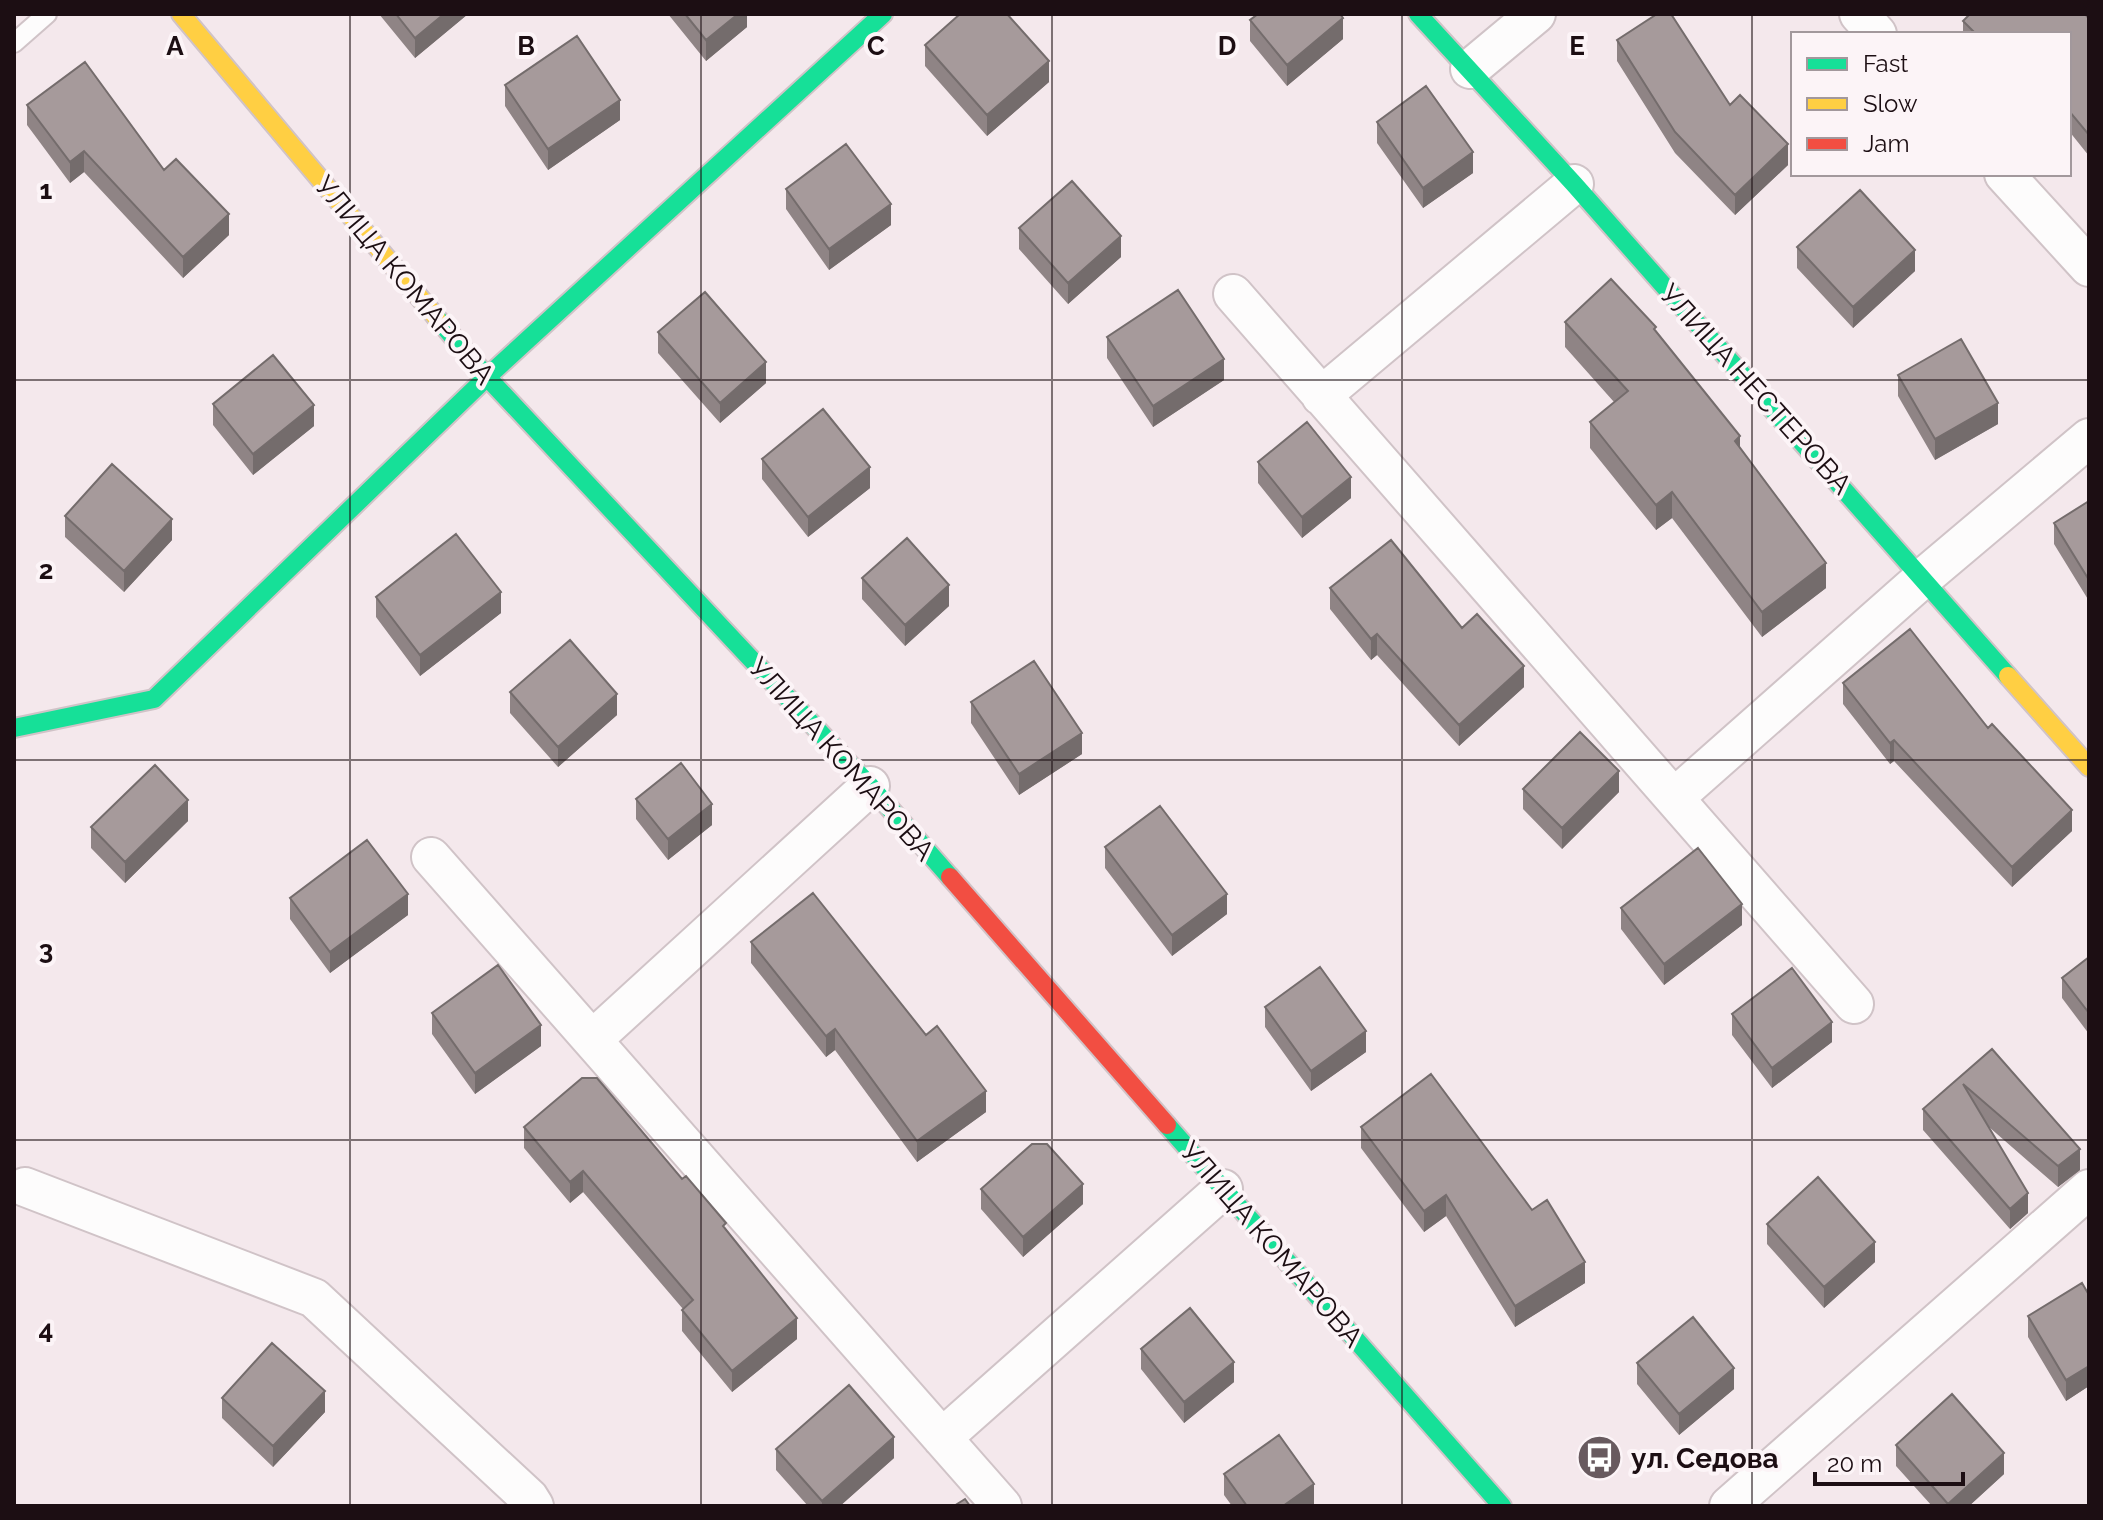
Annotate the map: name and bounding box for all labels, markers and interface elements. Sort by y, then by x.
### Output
text: A [166,31,184,61]
text: B [517,31,535,61]
text: C [867,31,885,61]
text: D [1218,31,1236,61]
text: E [1569,31,1585,61]
legend [1791,32,2071,176]
text: Fast [1863,49,1908,78]
text: Slow [1863,89,1918,118]
text: Jam [1863,129,1909,158]
street label: УЛИЦА КОМАРОВА [308,170,501,391]
text: 1 [40,175,53,205]
street label: УЛИЦА НЕСТЕРОВА [1653,278,1859,501]
text: 2 [39,555,53,585]
street label: УЛИЦА КОМАРОВА [742,651,941,868]
text: 3 [39,935,53,965]
street label: УЛИЦА КОМАРОВА [1173,1135,1370,1354]
text: 4 [39,1315,53,1345]
bus stop icon: ул. Седова [1576,1434,1624,1482]
scale bar [1815,1436,1963,1486]
place label: ул. Седова [1631,1442,1779,1475]
text: 20 m [1827,1449,1882,1478]

